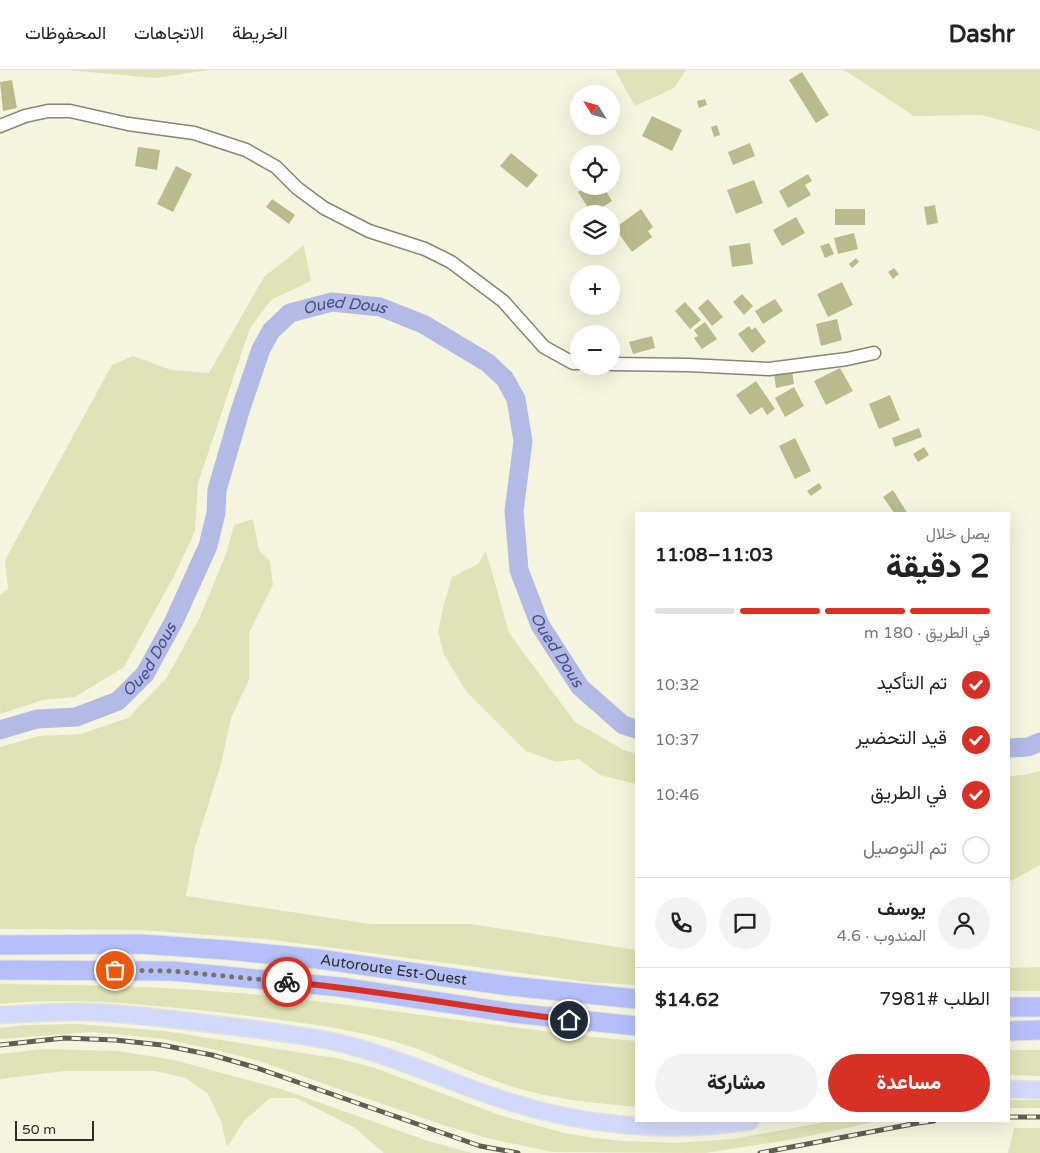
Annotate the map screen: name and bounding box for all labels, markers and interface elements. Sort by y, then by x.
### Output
text: Dashr [948,20,1015,49]
text: المحفوظات [25,22,106,44]
text: الاتجاهات [134,22,204,44]
text: الخريطة [232,22,288,44]
north arrow [570,85,620,135]
map controls [570,85,620,375]
button: locate [570,145,620,195]
button: layers [570,205,620,255]
button: + [570,265,620,315]
water label: Oued Dous [301,292,391,319]
button: − [570,325,620,375]
text: يصل خلال [926,524,990,544]
text: 11:03–11:08 [655,544,773,566]
text: 2 دقيقة [886,548,990,586]
water label: Oued Dous [526,610,588,692]
water label: Oued Dous [118,618,182,701]
text: في الطريق · 180 m [864,623,990,643]
icon: check [962,671,990,699]
text: تم التأكيد [877,672,947,694]
text: 10:32 [655,675,699,695]
icon: check [962,726,990,754]
text: قيد التحضير [856,727,947,749]
text: 10:37 [655,730,699,750]
icon: check [962,781,990,809]
text: في الطريق [870,782,947,804]
text: 10:46 [655,785,699,805]
text: تم التوصيل [863,837,947,859]
button: phone [655,897,707,949]
button: chat [719,897,771,949]
button: person [938,897,990,949]
text: يوسف [877,898,926,920]
text: المندوب · 4.6 [837,926,926,946]
pin [94,949,136,991]
street label: Autoroute Est-Ouest [319,950,468,989]
icon: bag [101,956,129,984]
courier [262,957,312,1007]
icon: bike [273,968,301,996]
text: الطلب #7981 [879,988,990,1010]
text: $14.62 [655,989,719,1011]
pin [548,999,590,1041]
icon: home [555,1006,583,1034]
button: مشاركة [655,1054,818,1112]
button: مساعدة [828,1054,990,1112]
scale bar [15,1118,94,1141]
text: 50 m [22,1121,56,1138]

